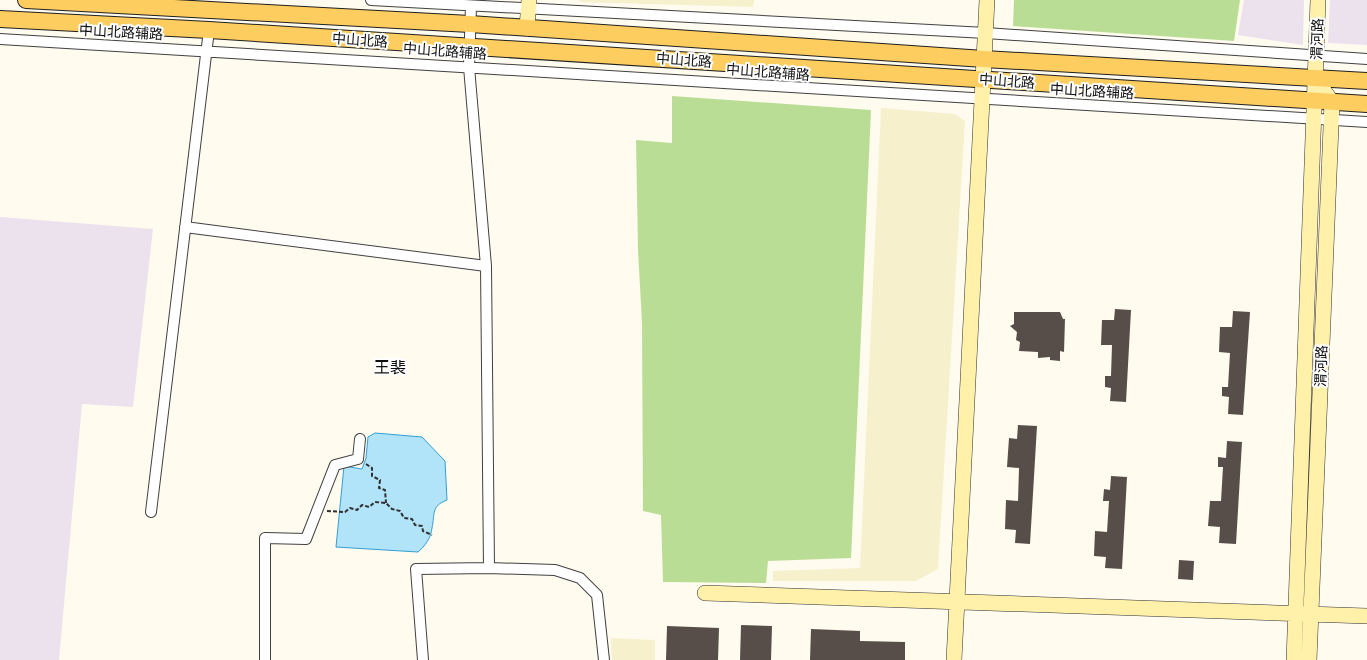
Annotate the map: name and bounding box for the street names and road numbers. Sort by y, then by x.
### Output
street label: 渭河路 [1307,18,1327,60]
street label: 中山北路辅路 [79,21,163,43]
street label: 中山北路 [331,29,389,51]
street label: 中山北路辅路 [402,39,488,63]
street label: 中山北路 [655,49,713,71]
street label: 中山北路辅路 [725,60,811,84]
street label: 中山北路 [978,70,1036,92]
street label: 中山北路辅路 [1050,80,1134,102]
street label: 渭河路 [1311,345,1331,387]

